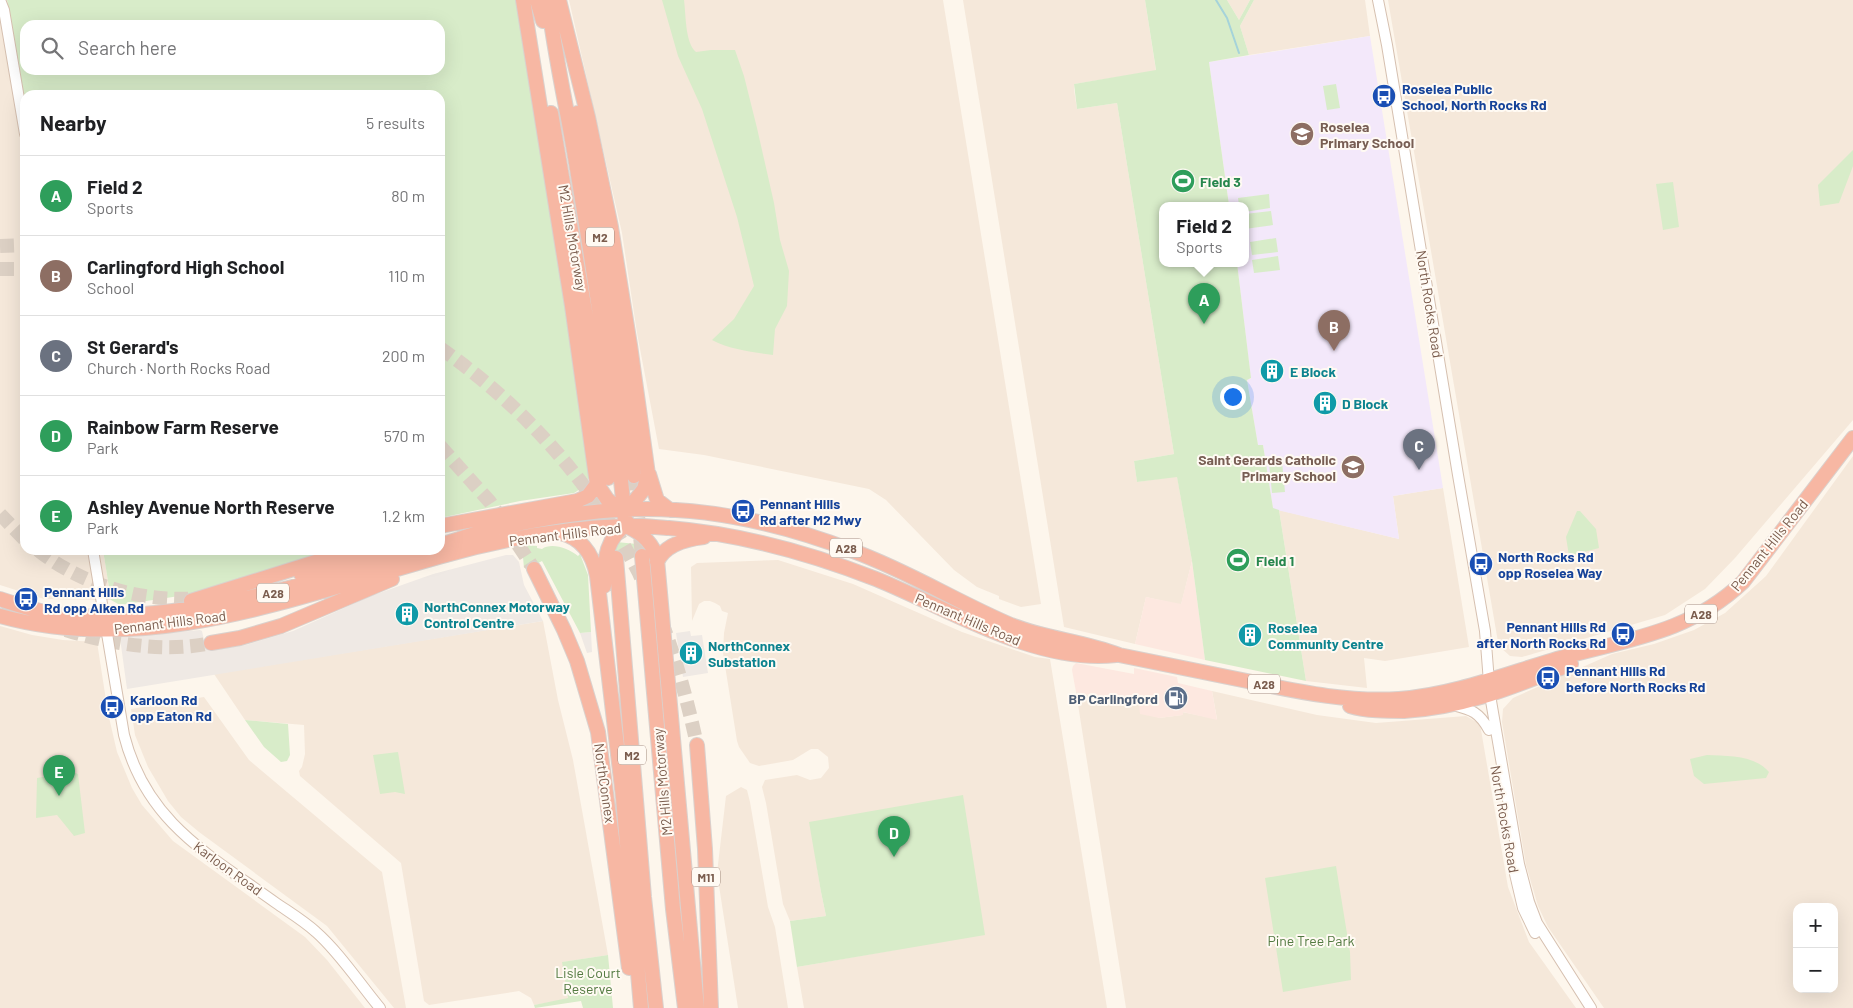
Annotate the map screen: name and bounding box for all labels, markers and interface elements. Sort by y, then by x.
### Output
search box [20,20,445,75]
icon: search [38,34,66,62]
text: Search here [78,36,177,59]
place label: Roselea Public School, North Rocks Rd [1402,80,1547,113]
bus stop icon: Roselea Public School, North Rocks Rd [1371,83,1397,109]
text: Nearby [40,110,106,135]
text: 5 results [366,113,425,132]
place label: Roselea Primary School [1320,118,1414,151]
school or university icon: Roselea Primary School [1289,121,1315,147]
sports icon: Field 3 [1170,168,1196,194]
place label: Field 3 [1200,173,1241,190]
text: Field 2 [87,175,143,198]
street label: M2 Hills Motorway [555,183,591,293]
text: A [51,186,61,205]
text: 80 m [391,186,425,205]
text: Sports [87,198,133,217]
popup [1159,202,1249,267]
text: Field 2 [1176,214,1232,237]
road number: M2 [586,228,614,246]
text: Sports [1176,237,1223,256]
street label: North Rocks Road [1413,249,1447,359]
text: Carlingford High School [87,255,284,278]
text: B [51,266,61,285]
text: 110 m [388,266,425,285]
text: School [87,278,134,297]
pin: A [1188,283,1220,324]
pin: B [1318,310,1350,351]
text: St Gerard's [87,335,179,358]
text: C [51,346,61,365]
text: 200 m [382,346,425,365]
text: Church · North Rocks Road [87,358,271,377]
building icon: E Block [1259,358,1285,384]
place label: E Block [1290,363,1336,380]
your location [1220,384,1246,410]
building icon: D Block [1312,390,1338,416]
place label: D Block [1342,395,1389,412]
text: Rainbow Farm Reserve [87,415,279,438]
text: D [51,426,61,445]
text: 570 m [384,426,425,445]
pin: C [1403,429,1435,470]
text: Park [87,438,118,457]
place label: Saint Gerards Catholic Primary School [1198,451,1336,484]
school or university icon: Saint Gerards Catholic Primary School [1340,454,1366,480]
text: Ashley Avenue North Reserve [87,495,335,518]
place label: Pennant Hills Rd after M2 Mwy [760,495,862,528]
street label: Pennant Hills Road [1727,496,1811,594]
bus stop icon: Pennant Hills Rd after M2 Mwy [730,498,756,524]
text: E [51,506,61,525]
text: 1.2 km [382,506,425,525]
text: Park [87,518,118,537]
street label: Pennant Hills Road [508,519,622,549]
road number: A28 [830,538,862,558]
sports icon: Field 1 [1225,547,1251,573]
place label: North Rocks Rd opp Roselea Way [1498,548,1602,581]
bus stop icon: North Rocks Rd opp Roselea Way [1468,551,1494,577]
place label: Field 1 [1256,552,1294,569]
place label: Pennant Hills Rd opp Aiken Rd [44,583,144,616]
road number: A28 [257,584,289,602]
bus stop icon: Pennant Hills Rd opp Aiken Rd [13,586,39,612]
street label: Pennant Hills Road [913,589,1023,649]
place label: NorthConnex Motorway Control Centre [424,598,570,631]
building icon: NorthConnex Motorway Control Centre [394,601,420,627]
road number: A28 [1685,604,1717,624]
street label: Pennant Hills Road [113,607,227,637]
place label: Pennant Hills Rd after North Rocks Rd [1477,618,1606,651]
place label: Roselea Community Centre [1268,619,1384,652]
bus stop icon: Pennant Hills Rd after North Rocks Rd [1610,621,1636,647]
building icon: Roselea Community Centre [1237,622,1263,648]
place label: NorthConnex Substation [708,637,790,670]
building icon: NorthConnex Substation [678,640,704,666]
place label: Pennant Hills Rd before North Rocks Rd [1566,662,1706,695]
bus stop icon: Pennant Hills Rd before North Rocks Rd [1535,665,1561,691]
road number: A28 [1248,674,1280,694]
fuel station icon: BP Carlingford [1163,685,1189,711]
place label: BP Carlingford [1069,690,1158,707]
place label: Karloon Rd opp Eaton Rd [130,691,212,724]
bus stop icon: Karloon Rd opp Eaton Rd [99,694,125,720]
street label: M2 Hills Motorway [649,727,675,837]
street label: NorthConnex [591,742,619,824]
road number: M2 [618,746,646,764]
pin: E [43,755,75,796]
street label: North Rocks Road [1487,764,1523,874]
pin: D [878,816,910,857]
street label: Karloon Road [190,837,266,899]
road number: M11 [692,868,720,886]
map controls [1793,903,1838,993]
button: + [1793,903,1838,948]
park label: Pine Tree Park [1267,932,1355,949]
button: − [1793,948,1838,993]
park label: Lisle Court Reserve [555,964,621,997]

